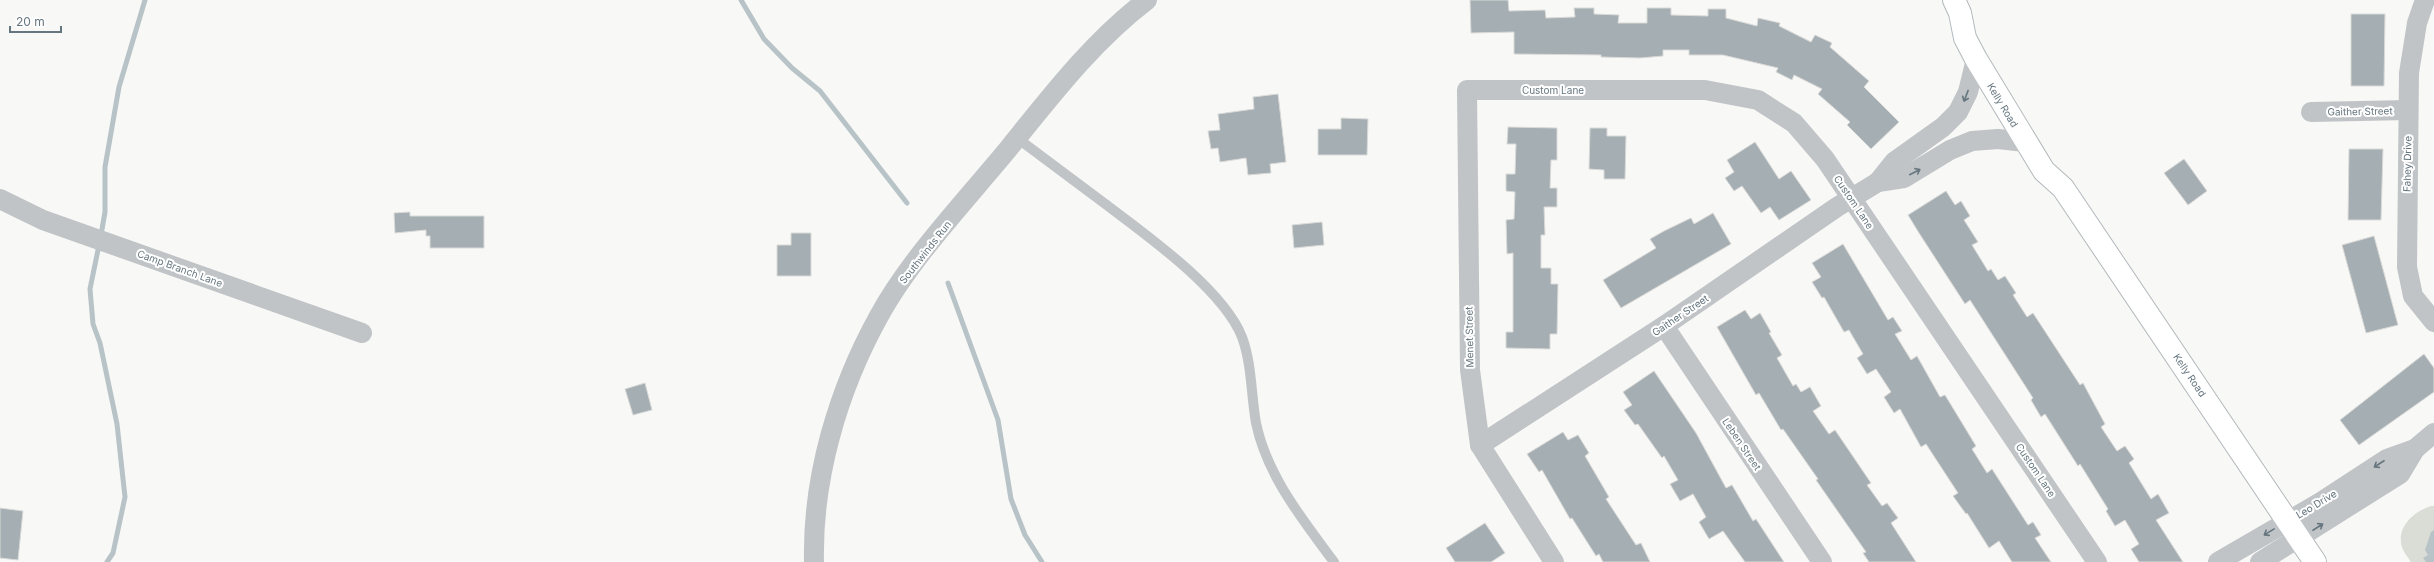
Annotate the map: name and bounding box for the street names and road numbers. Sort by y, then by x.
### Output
street label: Kelly Road [1985,81,2021,129]
street label: Custom Lane [1522,84,1584,96]
street label: Gaither Street [2327,104,2393,118]
street label: Fahey Drive [2401,136,2413,192]
street label: Custom Lane [1832,173,1876,231]
street label: Southwinds Run [897,218,953,286]
street label: Camp Branch Lane [136,247,224,289]
street label: Gaither Street [1650,291,1711,338]
street label: Menet Street [1462,306,1476,368]
street label: Kelly Road [2171,351,2209,399]
street label: Leben Street [1720,416,1764,473]
street label: Custom Lane [2014,441,2058,499]
street label: Leo Drive [2294,487,2339,521]

